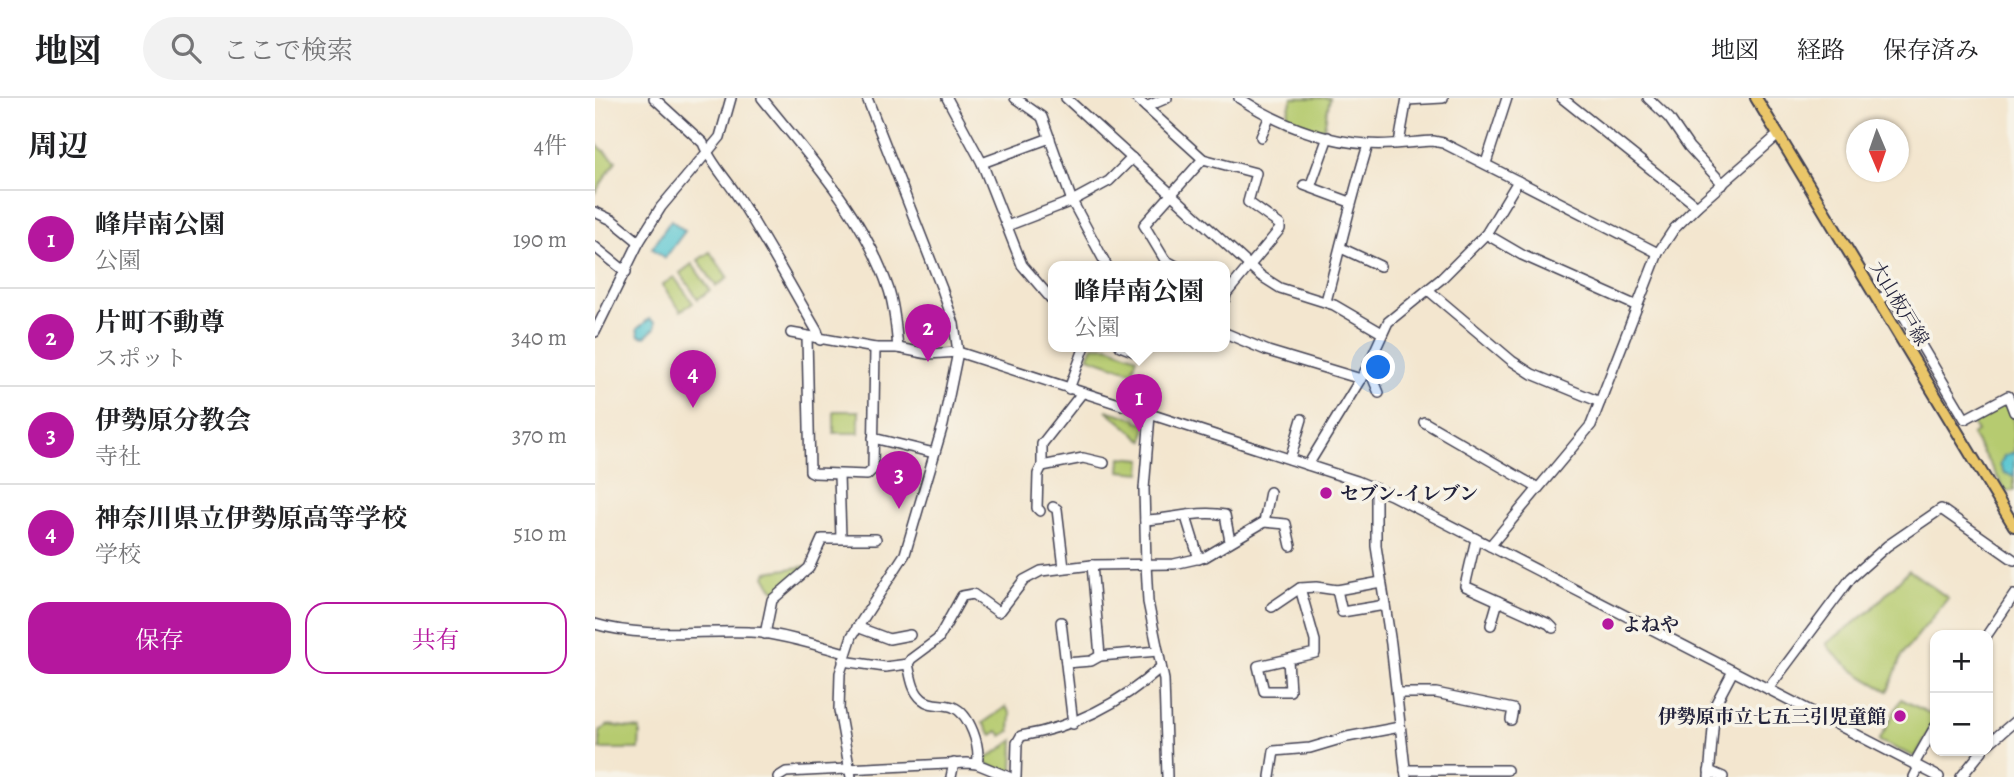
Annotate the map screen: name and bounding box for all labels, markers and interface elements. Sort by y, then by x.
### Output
search box [143,17,633,80]
text: 地図 [35,28,101,73]
icon: search [167,29,205,67]
text: ここで検索 [223,33,353,68]
text: 地図 [1711,34,1759,66]
text: 経路 [1797,34,1845,66]
text: 保存済み [1883,34,1979,66]
north arrow [1846,119,1909,182]
text: 周辺 [28,126,88,166]
text: 4件 [534,130,567,161]
text: 峰岸南公園 [95,207,225,242]
text: 1 [47,224,55,255]
text: 190 m [513,224,567,255]
text: 公園 [95,245,141,276]
street label: 大山板戸線 [1864,256,1935,351]
popup [1048,261,1230,352]
text: 峰岸南公園 [1074,274,1204,309]
pin: 2 [905,304,951,362]
text: 片町不動尊 [95,305,225,340]
text: 公園 [1074,312,1120,343]
text: 2 [45,322,57,353]
text: 340 m [511,322,567,353]
text: スポット [95,343,187,374]
pin: 4 [670,350,716,408]
your location [1361,350,1395,384]
pin: 1 [1116,374,1162,432]
text: 伊勢原分教会 [95,403,251,438]
text: 3 [46,420,56,451]
text: 370 m [512,420,567,451]
text: 寺社 [95,441,141,472]
pin: 3 [876,451,922,509]
place label: セブン-イレブン [1340,481,1478,507]
marker: セブン-イレブン [1318,485,1334,501]
text: 神奈川県立伊勢原高等学校 [95,501,407,536]
text: 4 [46,518,56,549]
text: 510 m [513,518,567,549]
text: 学校 [95,539,141,570]
button: 保存 [28,602,291,674]
button: 共有 [305,602,567,674]
place label: よねや [1622,612,1679,638]
marker: よねや [1600,616,1616,632]
map controls [1930,630,1993,756]
button: + [1930,630,1993,693]
button: − [1930,693,1993,756]
place label: 伊勢原市立七五三引児童館 [1658,704,1886,730]
marker: 伊勢原市立七五三引児童館 [1892,708,1908,724]

